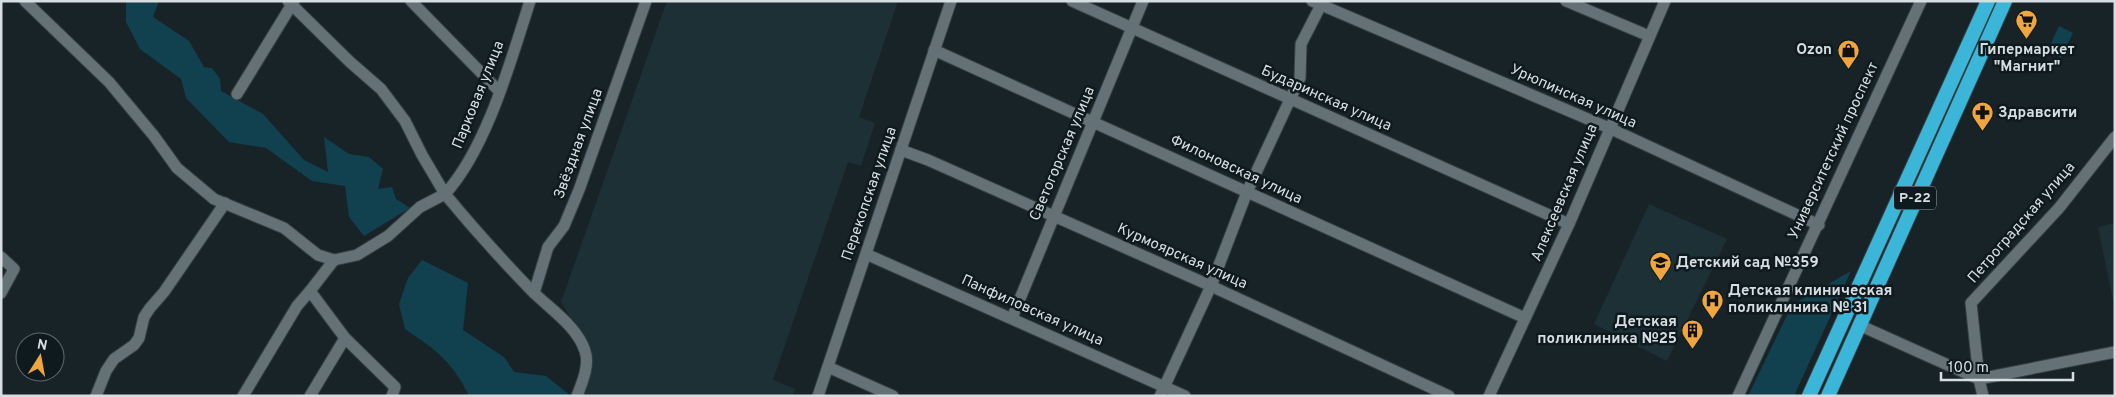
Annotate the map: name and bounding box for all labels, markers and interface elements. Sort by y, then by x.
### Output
supermarket icon: Гипермаркет "Магнит" [2015,9,2039,40]
street label: Парковая улица [449,38,509,152]
shop icon: Ozon [1836,38,1860,69]
place label: Ozon [1796,41,1832,60]
place label: Гипермаркет "Магнит" [1979,41,2075,77]
street label: Университетский проспект [1784,59,1884,243]
street label: Урюпинская улица [1507,61,1639,133]
street label: Бударинская улица [1258,62,1394,136]
street label: Светогорская улица [1026,84,1100,224]
street label: Звёздная улица [550,86,608,202]
pharmacy icon: Здравсити [1970,101,1994,132]
place label: Здравсити [1998,104,2077,123]
street label: Алексеевская улица [1527,121,1603,265]
street label: Перекопская улица [838,125,902,263]
street label: Филоновская улица [1167,131,1305,209]
street label: Петроградская улица [1964,158,2080,288]
road number: Р-22 [1894,187,1936,210]
street label: Курмоярская улица [1114,220,1250,294]
school or university icon: Детский сад №359 [1648,251,1672,282]
place label: Детский сад №359 [1676,254,1819,273]
street label: Панфиловская улица [958,271,1106,351]
place label: Детская клиническая поликлиника № 31 [1728,282,1892,318]
hospital icon: Детская клиническая поликлиника № 31 [1700,288,1724,319]
place label: Детская поликлиника №25 [1537,313,1677,349]
building icon: Детская поликлиника №25 [1681,319,1705,350]
north arrow [15,332,65,382]
text: N [36,336,49,355]
scale bar [1941,350,2074,382]
text: 100 m [1948,359,1989,378]

